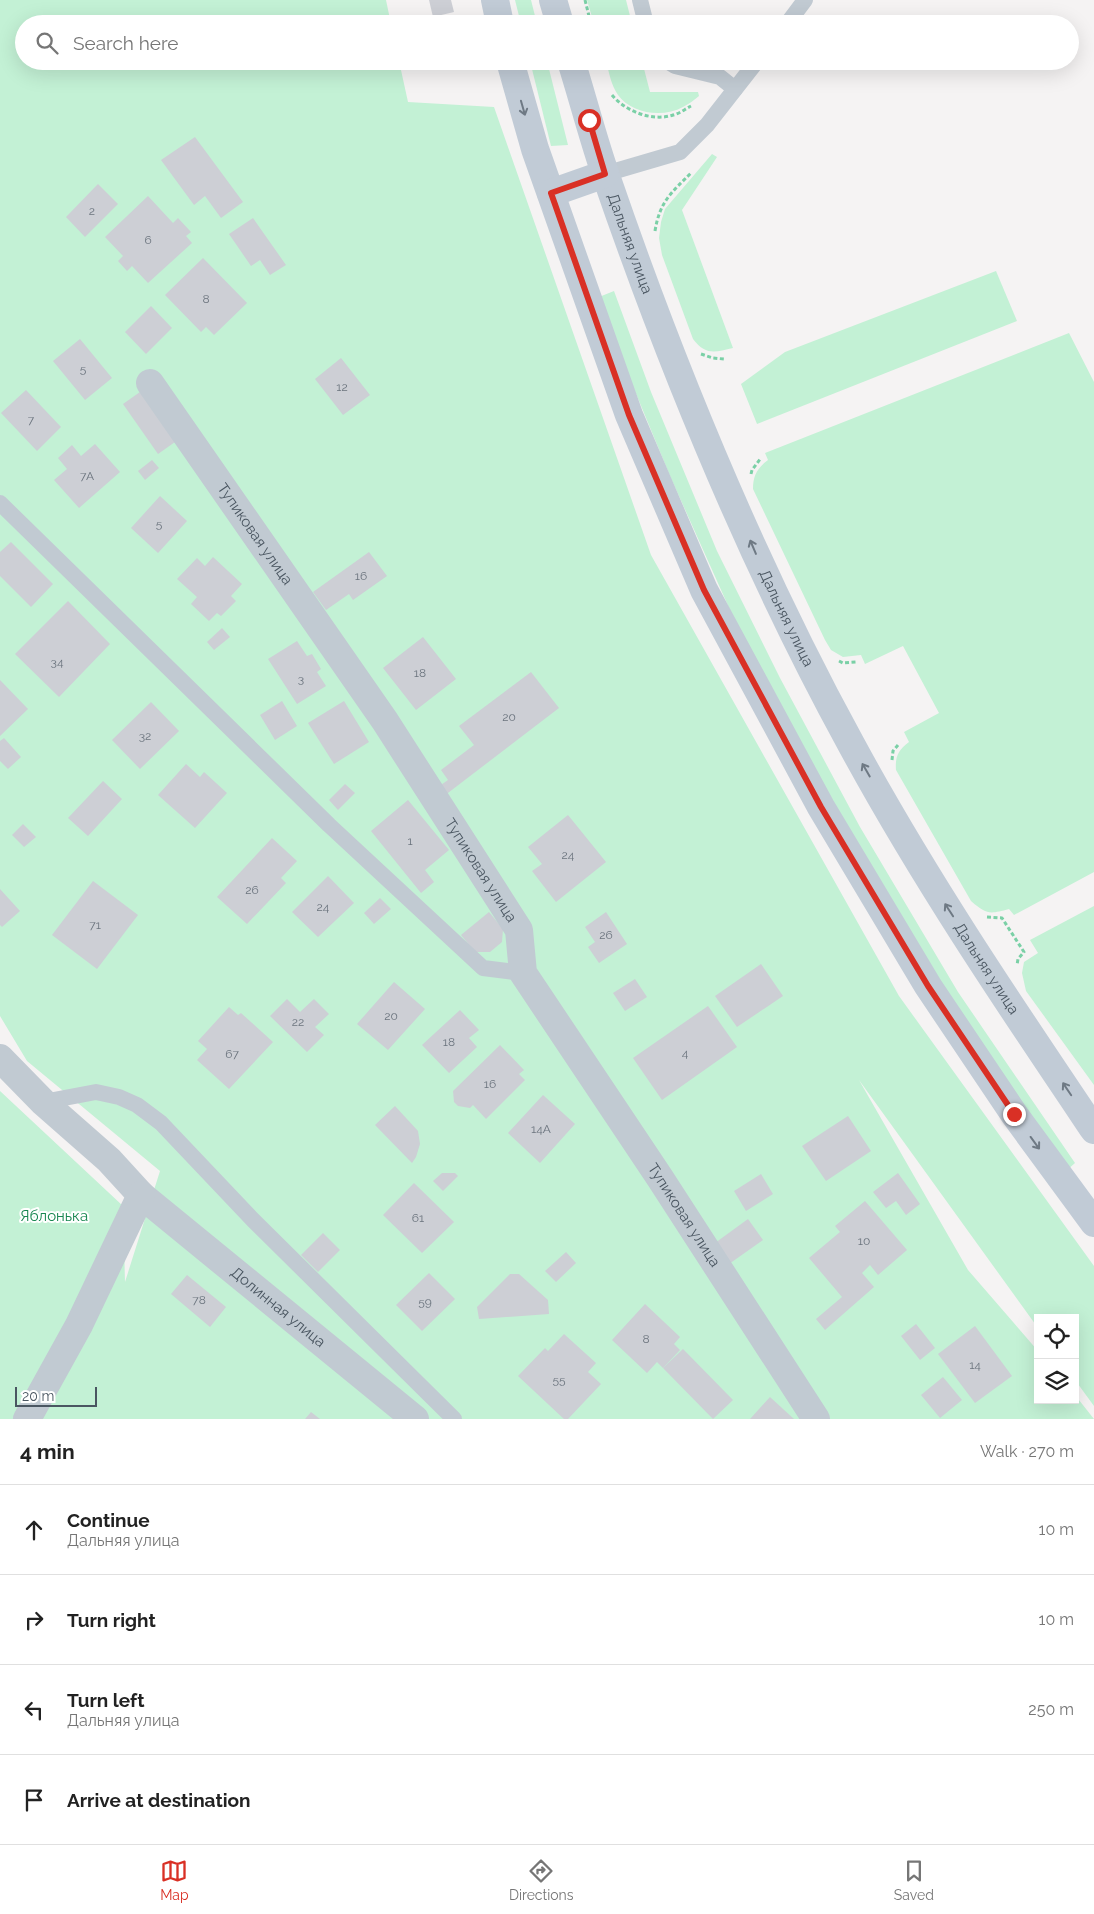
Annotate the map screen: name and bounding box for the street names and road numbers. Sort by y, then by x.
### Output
street label: Дальняя улица [604,191,656,296]
street label: Тупиковая улица [213,480,297,588]
street label: Дальняя улица [755,567,818,670]
street label: Тупиковая улица [441,815,521,926]
street label: Дальняя улица [950,920,1023,1018]
street label: Тупиковая улица [644,1160,724,1270]
street label: Долинная улица [227,1263,329,1351]

